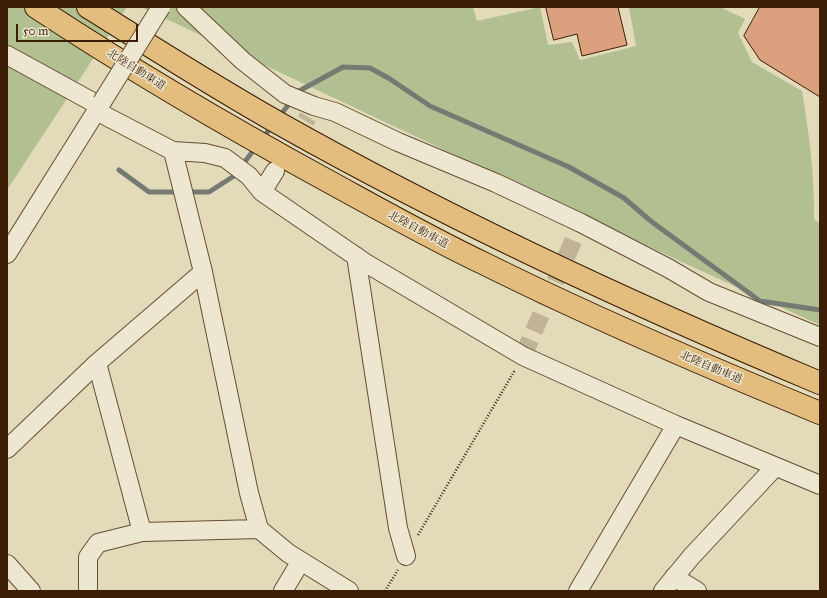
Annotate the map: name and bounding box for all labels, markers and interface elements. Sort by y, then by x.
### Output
scale bar [18,16,140,42]
text: 50 m [23,24,48,38]
street label: 北陸自動車道 [105,47,167,93]
street label: 北陸自動車道 [386,209,450,251]
street label: 北陸自動車道 [678,349,744,387]

